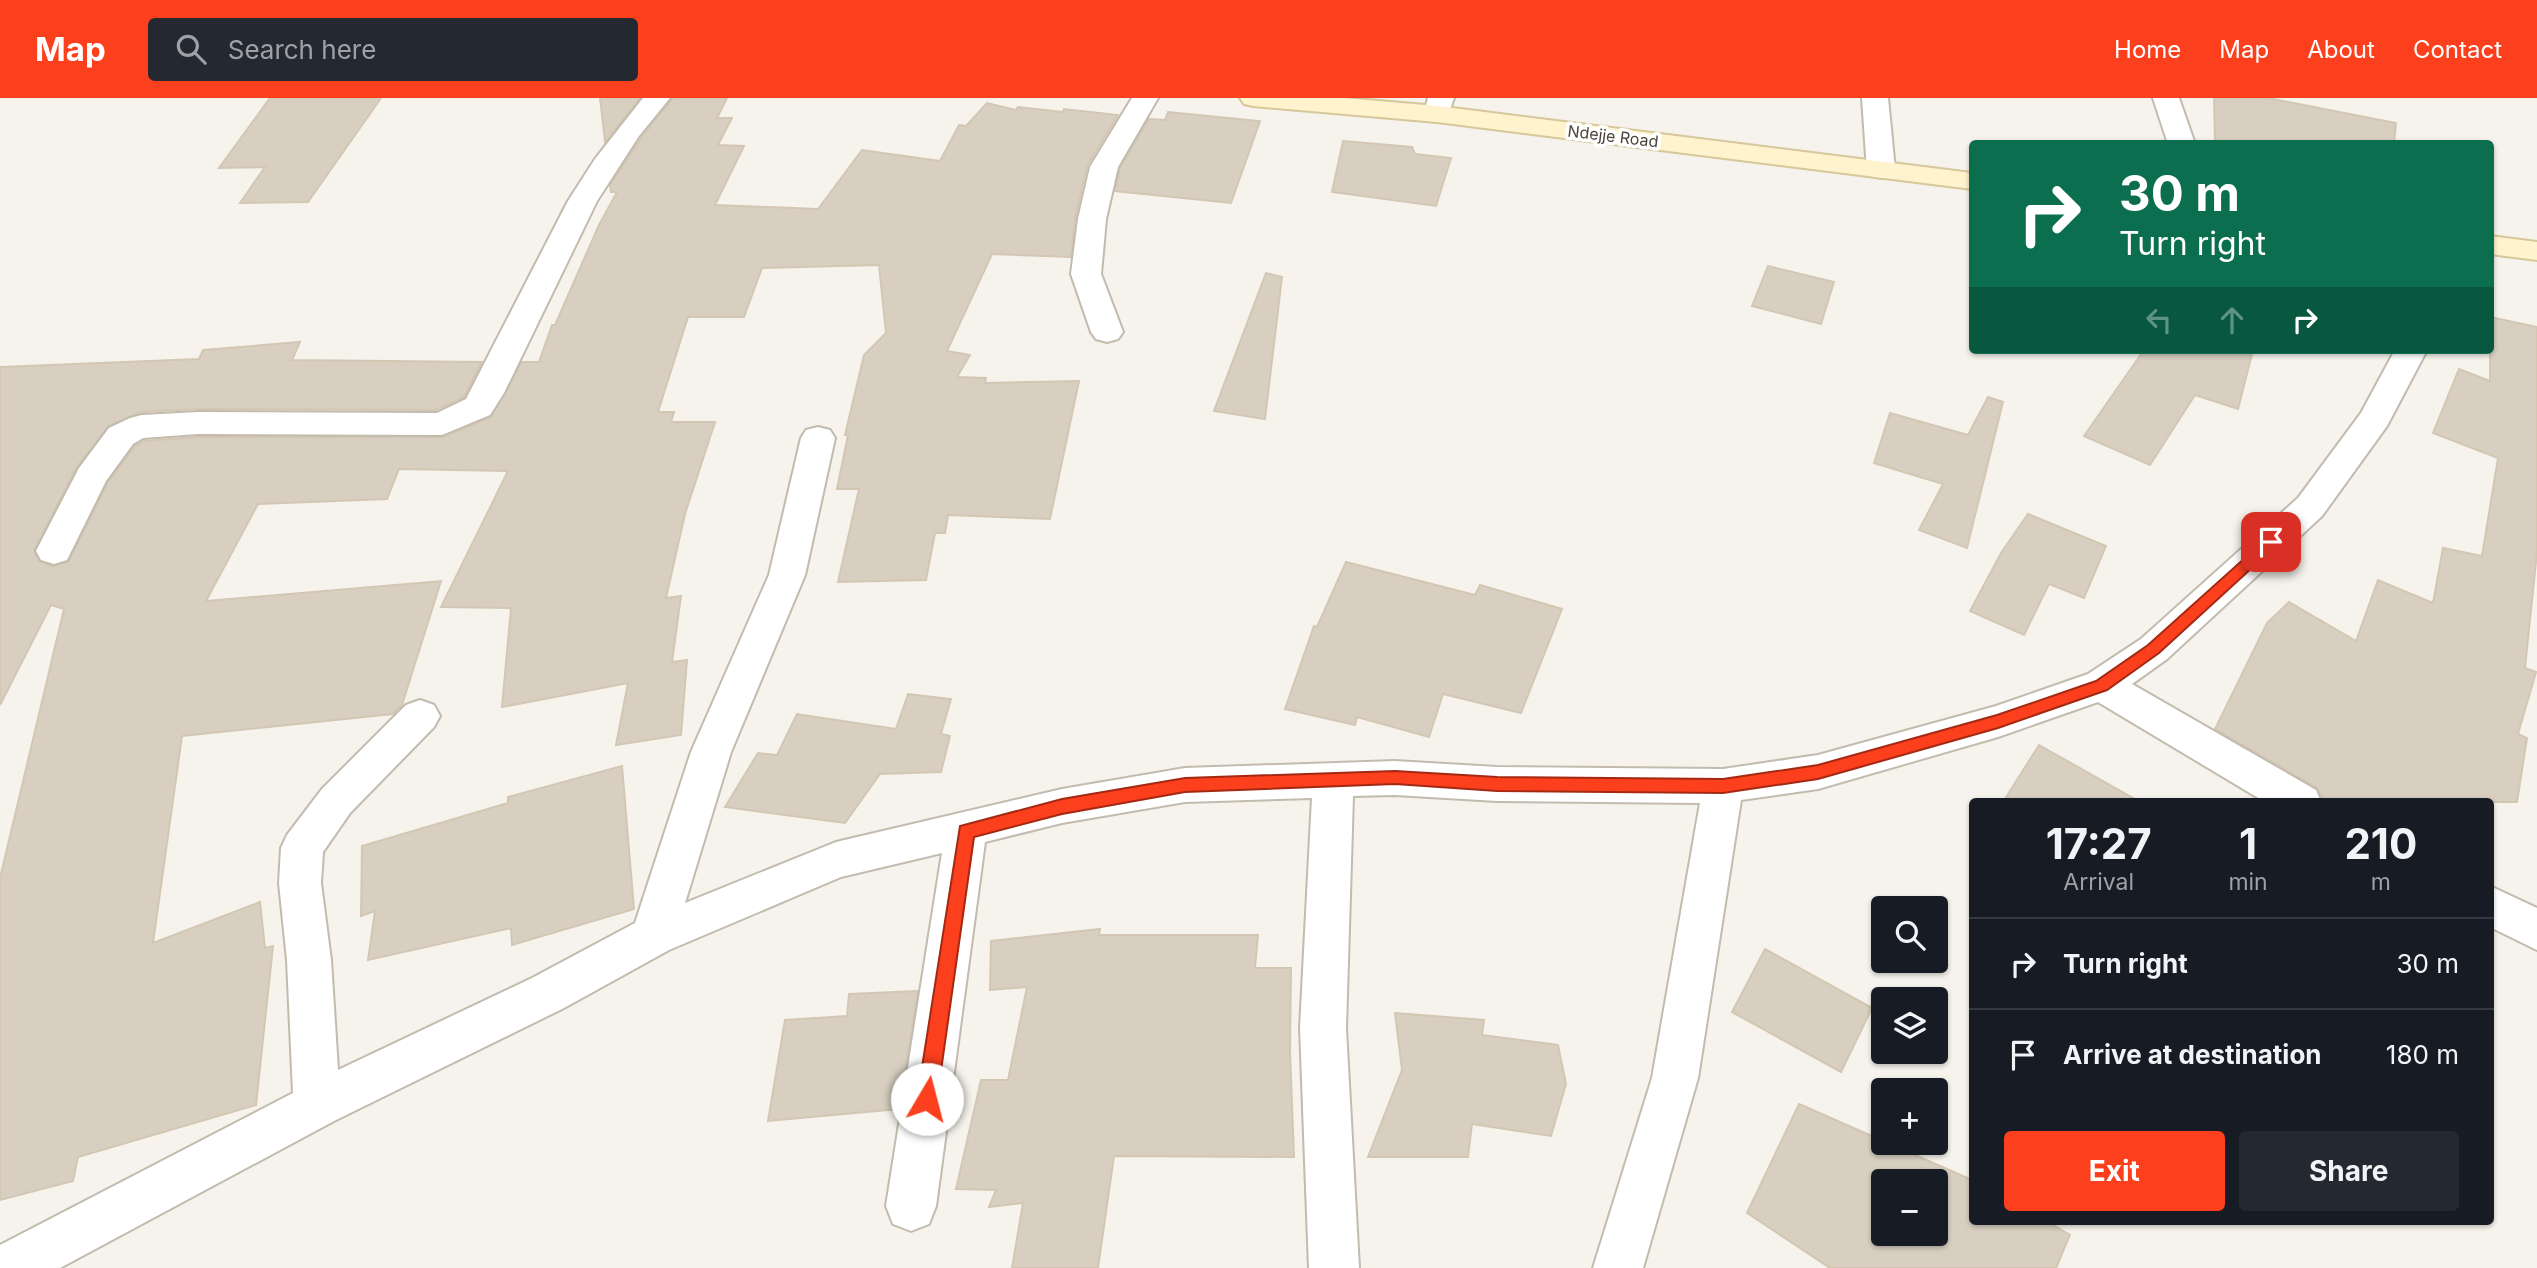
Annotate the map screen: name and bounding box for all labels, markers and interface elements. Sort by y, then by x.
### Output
search box [148,18,638,81]
text: Map [35,29,106,69]
icon: search [172,30,210,68]
text: Search here [228,34,376,65]
text: Home [2114,35,2181,64]
text: Map [2219,35,2269,64]
text: About [2307,35,2375,64]
text: Contact [2413,35,2502,64]
street label: Ndejje Road [1566,121,1660,151]
text: 30 m [2119,164,2240,223]
icon: right [2004,168,2095,259]
text: Turn right [2119,224,2266,263]
icon: left [2140,301,2178,339]
icon: ahead [2213,301,2251,339]
icon: right [2286,301,2324,339]
pin [2241,512,2301,572]
icon: arrive [2252,523,2290,561]
text: 17:27 [2046,818,2152,869]
text: 1 [2239,818,2257,869]
text: 210 [2344,818,2417,869]
text: Arrival [2063,868,2134,896]
text: min [2228,868,2268,896]
text: m [2371,868,2391,896]
map controls [1871,896,1948,1246]
button: search [1871,896,1948,973]
icon: right [2004,945,2042,983]
text: Turn right [2063,948,2188,979]
text: 30 m [2396,948,2459,979]
button: layers [1871,987,1948,1064]
icon: arrive [2004,1036,2042,1074]
text: Arrive at destination [2063,1039,2322,1070]
text: 180 m [2386,1039,2459,1070]
position arrow [890,1062,964,1136]
button: + [1871,1078,1948,1155]
button: Exit [2004,1131,2225,1211]
button: Share [2239,1131,2459,1211]
button: − [1871,1169,1948,1246]

